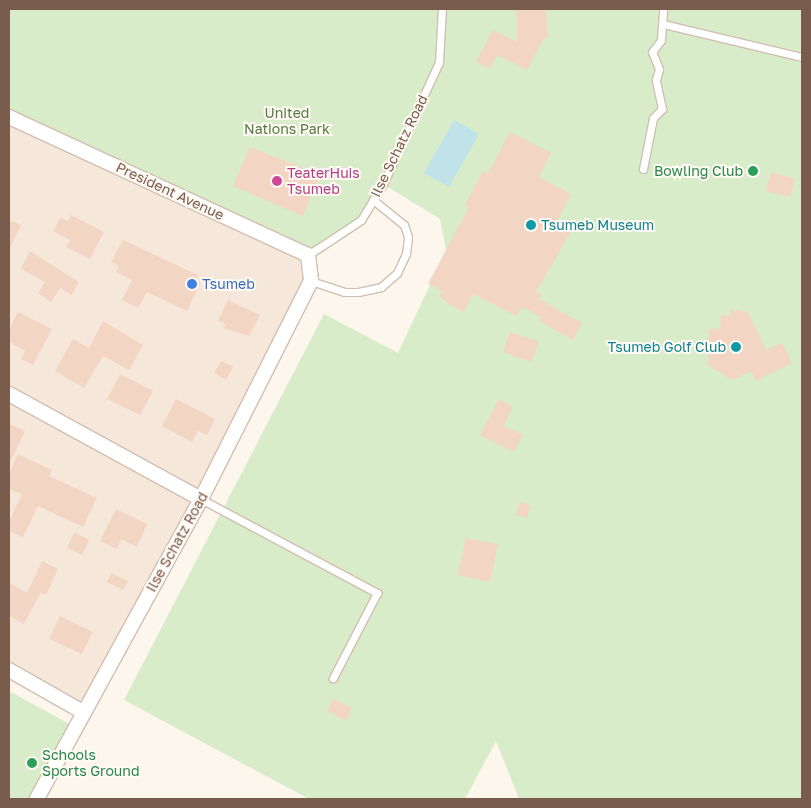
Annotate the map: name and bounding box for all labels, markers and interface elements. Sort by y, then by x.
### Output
street label: Ilse Schatz Road [367,92,431,200]
park label: United Nations Park [244,105,330,138]
street label: President Avenue [113,159,227,223]
place label: Bowling Club [654,163,743,179]
place label: TeaterHuis Tsumeb [287,165,360,198]
marker: Bowling Club [747,165,759,177]
marker: TeaterHuis Tsumeb [271,175,283,187]
place label: Tsumeb Museum [541,217,654,233]
marker: Tsumeb Museum [525,219,537,231]
place label: Tsumeb [202,276,255,292]
marker: Tsumeb [186,278,198,290]
place label: Tsumeb Golf Club [607,339,726,355]
marker: Tsumeb Golf Club [730,341,742,353]
street label: Ilse Schatz Road [143,489,211,595]
place label: Schools Sports Ground [42,747,140,780]
marker: Schools Sports Ground [26,757,38,769]

